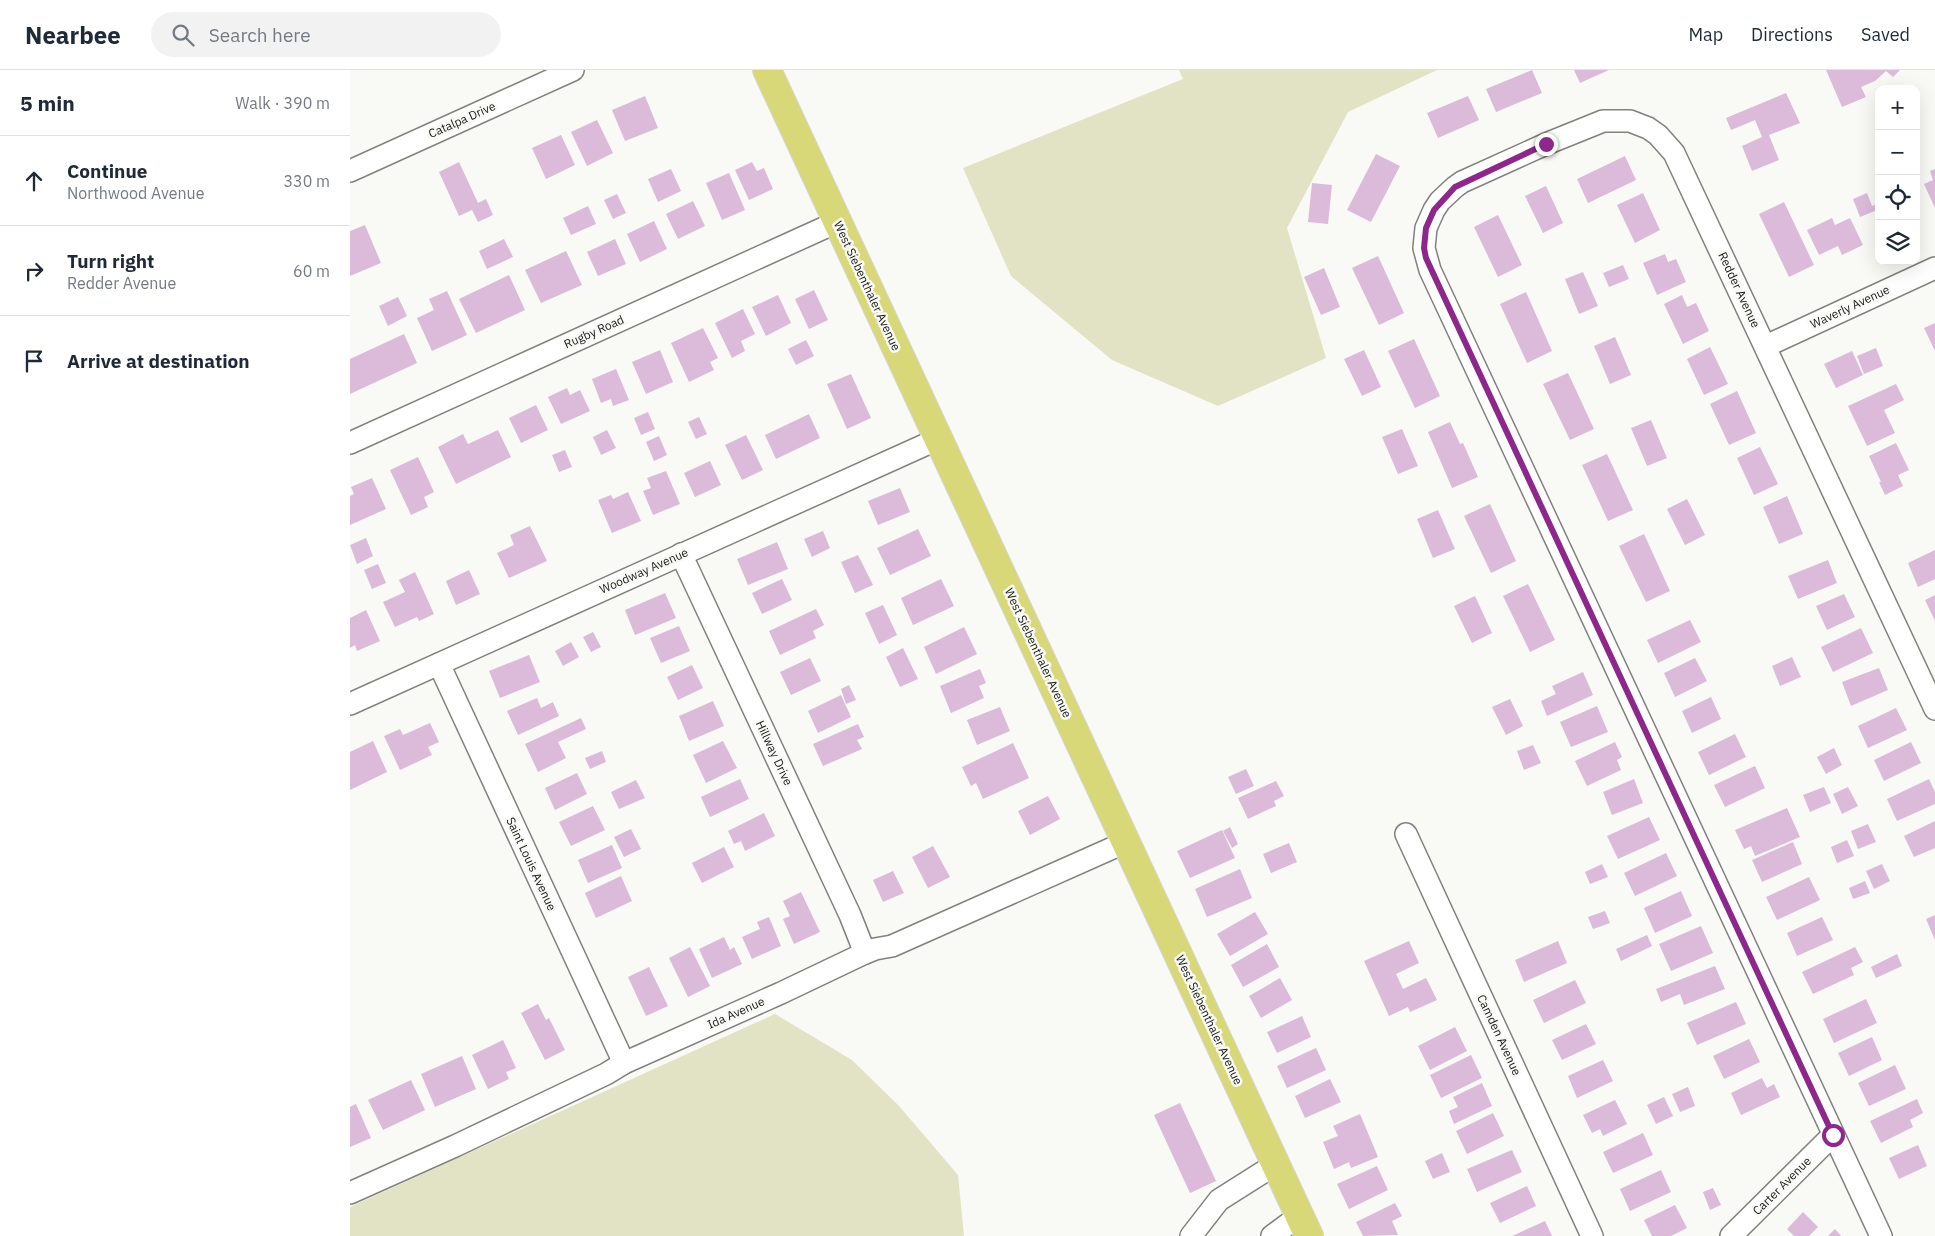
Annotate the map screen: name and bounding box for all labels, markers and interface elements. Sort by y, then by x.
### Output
search box [151,12,501,57]
text: Nearbee [25,19,121,51]
icon: search [169,21,197,49]
text: Search here [209,23,311,47]
text: Map [1688,23,1723,46]
text: Directions [1751,23,1833,46]
text: Saved [1861,23,1910,46]
map controls [1875,85,1920,265]
button: + [1875,85,1920,130]
text: 5 min [20,89,75,117]
text: Walk · 390 m [235,93,330,113]
street label: Catalpa Drive [426,98,498,141]
button: − [1875,130,1920,175]
route end [1535,133,1558,156]
text: Continue [67,159,147,183]
icon: ahead [20,167,48,195]
text: 330 m [283,171,330,191]
button: locate [1875,175,1920,220]
text: Northwood Avenue [67,183,204,203]
street label: West Siebenthaler Avenue [831,219,904,353]
button: layers [1875,220,1920,265]
text: Turn right [67,249,154,273]
street label: Redder Avenue [1715,250,1764,330]
icon: right [20,257,48,285]
text: 60 m [293,261,330,281]
text: Redder Avenue [67,273,176,293]
street label: Waverly Avenue [1808,281,1892,331]
street label: Rugby Road [561,312,626,351]
icon: arrive [20,347,48,375]
text: Arrive at destination [67,349,250,373]
street label: Woodway Avenue [597,544,691,597]
street label: West Siebenthaler Avenue [1002,586,1075,720]
street label: Hillway Drive [753,718,796,788]
street label: Saint Louis Avenue [503,815,560,913]
street label: West Siebenthaler Avenue [1173,953,1246,1087]
street label: Camden Avenue [1474,992,1525,1078]
street label: Ida Avenue [705,993,767,1032]
route start [1822,1124,1845,1147]
street label: Carter Avenue [1749,1153,1814,1218]

